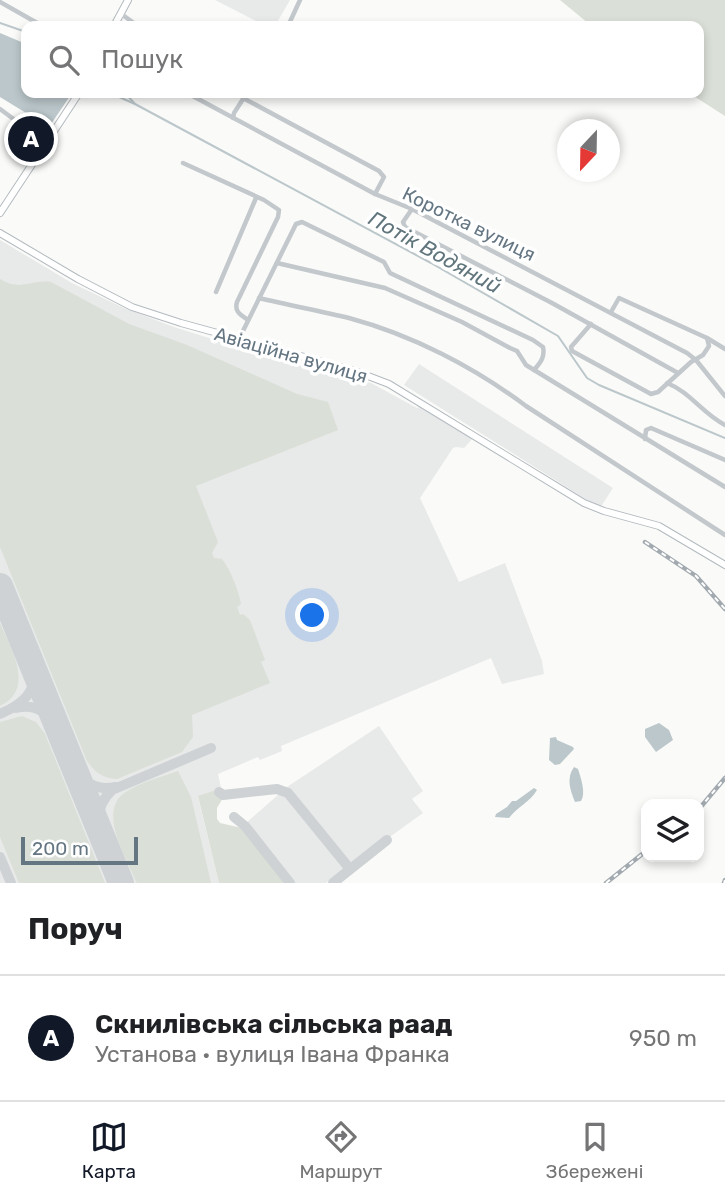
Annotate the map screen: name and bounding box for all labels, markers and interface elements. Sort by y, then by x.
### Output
search box [21,21,704,98]
icon: search [45,41,83,79]
text: Пошук [101,44,183,75]
pin: A [8,113,54,165]
north arrow [557,119,620,182]
street label: Коротка вулиця [399,182,539,266]
water label: Потік Водяний [365,205,506,299]
street label: Авіаційна вулиця [212,322,370,388]
your location [295,598,329,632]
map controls [641,799,704,862]
button: layers [641,799,704,862]
scale bar [21,834,138,866]
text: 200 m [32,837,89,860]
text: Поруч [28,911,123,947]
text: Скнилівська сільська раад [95,1009,452,1040]
text: A [43,1024,59,1052]
text: 950 m [629,1024,697,1052]
text: Установа · вулиця Івана Франка [95,1040,450,1068]
tab: Карта [82,1118,136,1183]
tab: Маршрут [299,1118,382,1183]
tab: Збережені [546,1118,643,1183]

